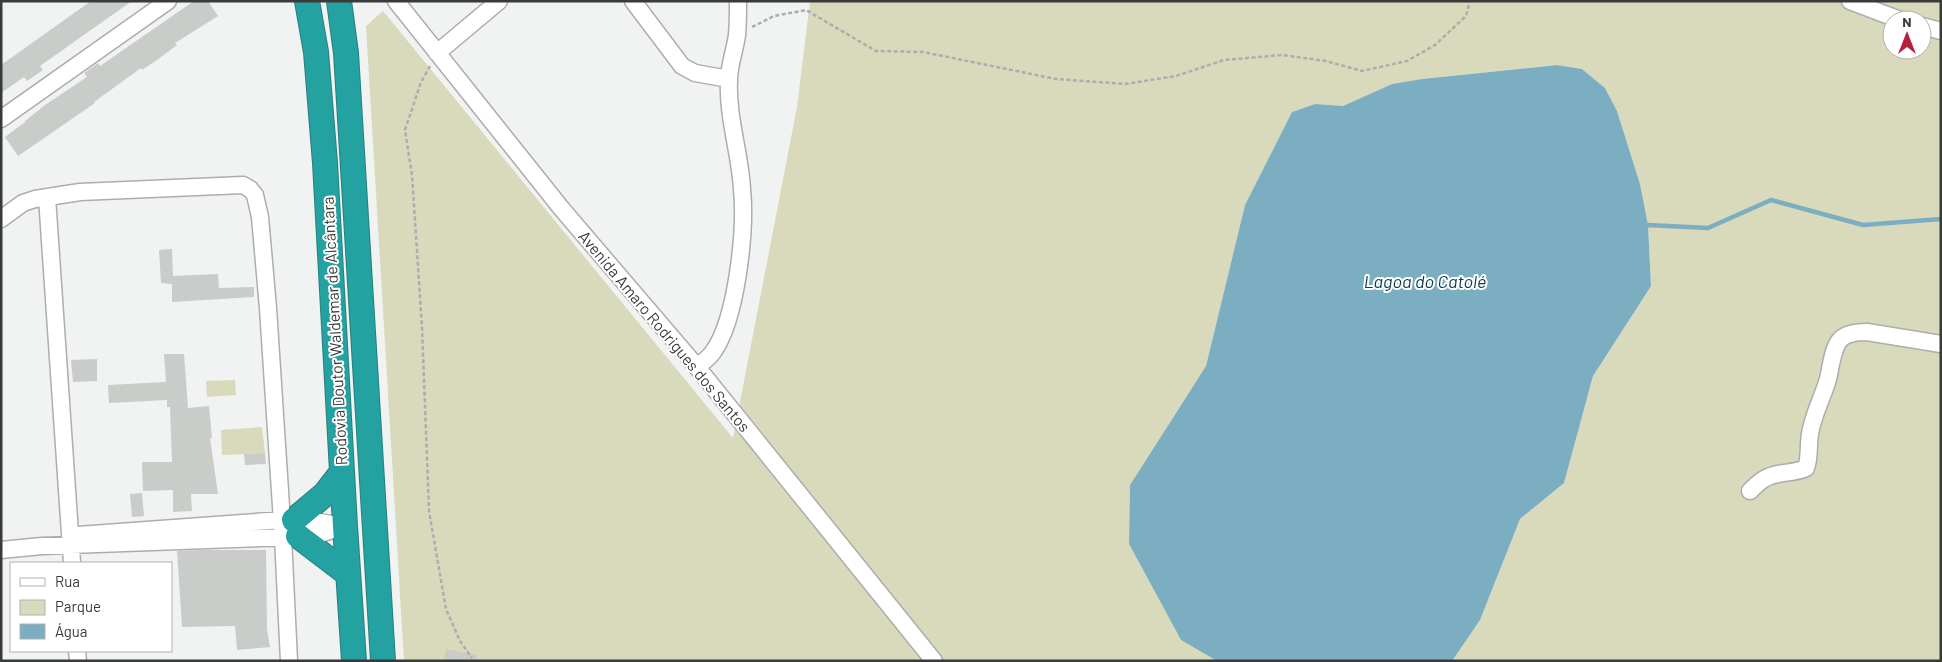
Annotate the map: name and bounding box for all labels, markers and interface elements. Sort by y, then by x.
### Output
north arrow [1882,10,1932,60]
text: N [1902,13,1912,30]
street label: Rodovia Doutor Waldemar de Alcântara [317,196,351,466]
street label: Avenida Amaro Rodrigues dos Santos [575,227,755,435]
water label: Lagoa do Catolé [1364,270,1486,292]
legend [10,562,172,652]
text: Rua [55,572,80,590]
text: Parque [55,597,101,615]
text: Água [55,622,88,640]

